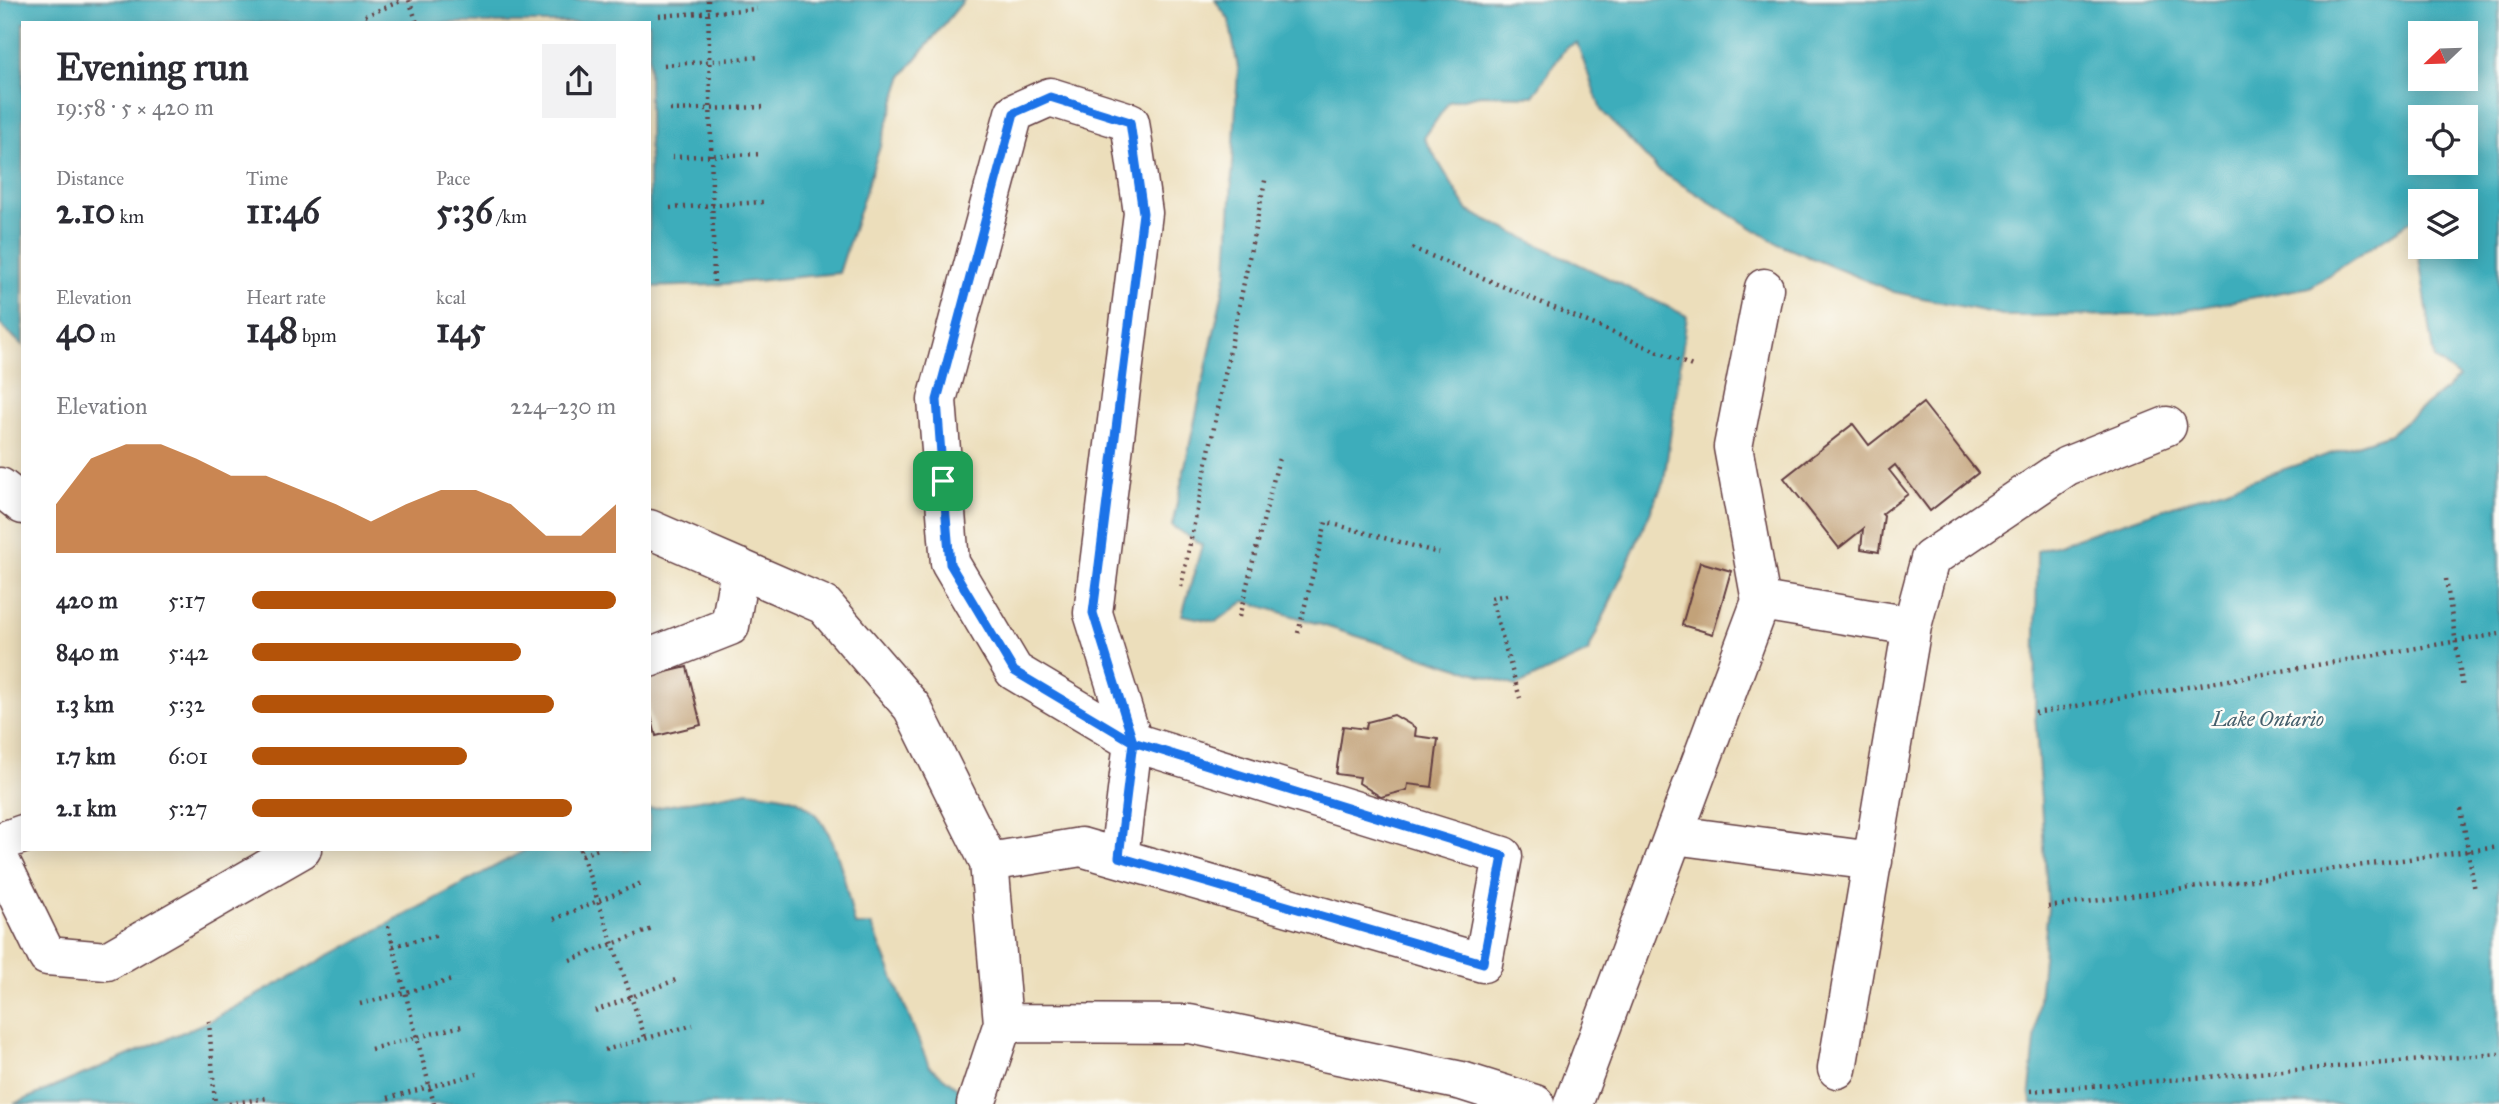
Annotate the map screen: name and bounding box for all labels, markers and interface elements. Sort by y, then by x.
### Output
north arrow [2408,21,2478,91]
map controls [2408,21,2478,259]
text: Evening run [56,44,249,90]
button: share [542,44,616,118]
text: 19:58 · 5 × 420 m [56,93,214,121]
button: locate [2408,105,2478,175]
text: Distance [56,167,124,190]
text: Time [246,167,288,190]
text: Pace [436,167,470,190]
button: layers [2408,189,2478,259]
text: 2.10 [56,190,115,233]
text: 11:46 [246,190,320,233]
text: 5:36 [436,190,493,233]
text: km [115,205,144,228]
text: /km [493,205,527,228]
text: Elevation [56,286,131,309]
text: Heart rate [246,286,326,309]
text: kcal [436,286,466,309]
text: 40 [56,309,96,352]
text: 148 [246,309,298,352]
text: 145 [436,309,486,352]
text: m [96,324,116,347]
text: bpm [298,324,337,347]
text: Elevation [56,392,147,420]
text: 224–230 m [510,392,616,420]
pin [913,451,973,511]
icon: arrive [924,462,962,500]
text: 420 m [56,586,118,614]
text: 5:17 [168,586,206,614]
text: 840 m [56,638,119,666]
text: 5:42 [168,638,209,666]
text: 1.3 km [56,690,114,718]
text: 5:32 [168,690,205,718]
water label: Lake Ontario [2211,706,2324,732]
text: 1.7 km [56,742,116,770]
text: 6:01 [168,742,208,770]
text: 2.1 km [56,794,117,822]
text: 5:27 [168,794,208,822]

